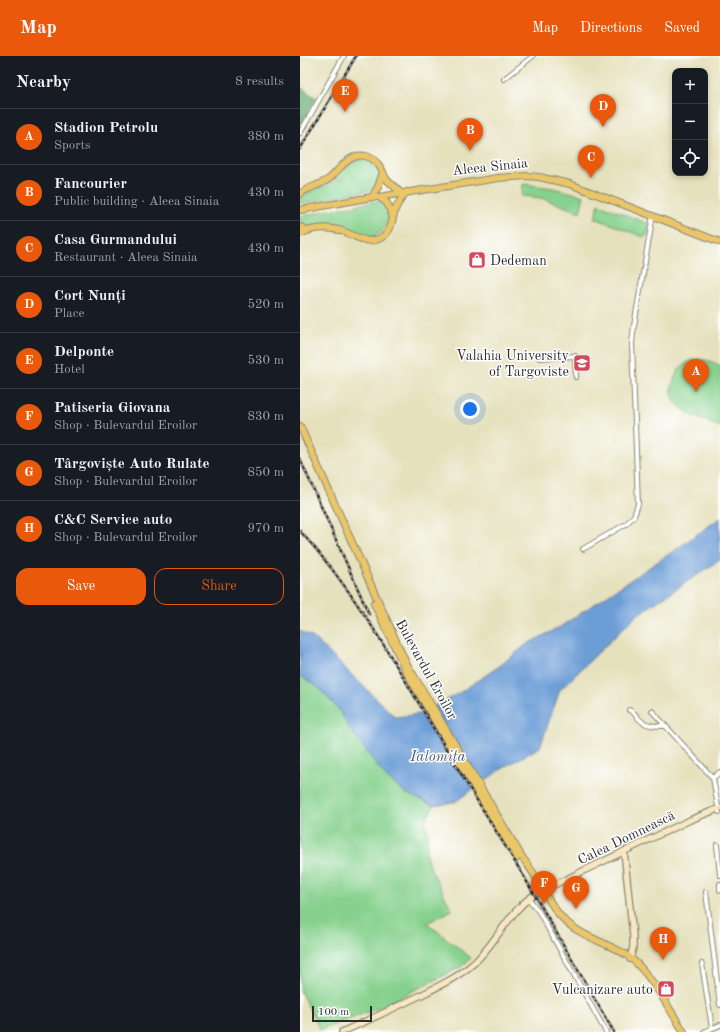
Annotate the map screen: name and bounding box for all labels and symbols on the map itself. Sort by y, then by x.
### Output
pin: E [332,79,358,112]
pin: D [590,94,616,127]
pin: B [457,118,483,151]
pin: C [578,145,604,178]
street label: Aleea Sinaia [452,156,529,178]
shop icon: Dedeman [467,250,487,270]
place label: Dedeman [490,254,547,268]
place label: Valahia University of Targoviste [456,349,570,379]
school or university icon: Valahia University of Targoviste [572,353,592,373]
pin: A [683,359,709,392]
your location [460,399,480,419]
street label: Bulevardul Eroilor [393,617,460,722]
water label: Ialomița [409,750,466,765]
street label: Calea Domnească [576,808,677,867]
pin: F [531,871,557,904]
pin: G [563,876,589,909]
pin: H [650,927,676,960]
shop icon: Vulcanizare auto [656,979,676,999]
place label: Vulcanizare auto [552,983,653,997]
scale bar [312,1004,372,1023]

